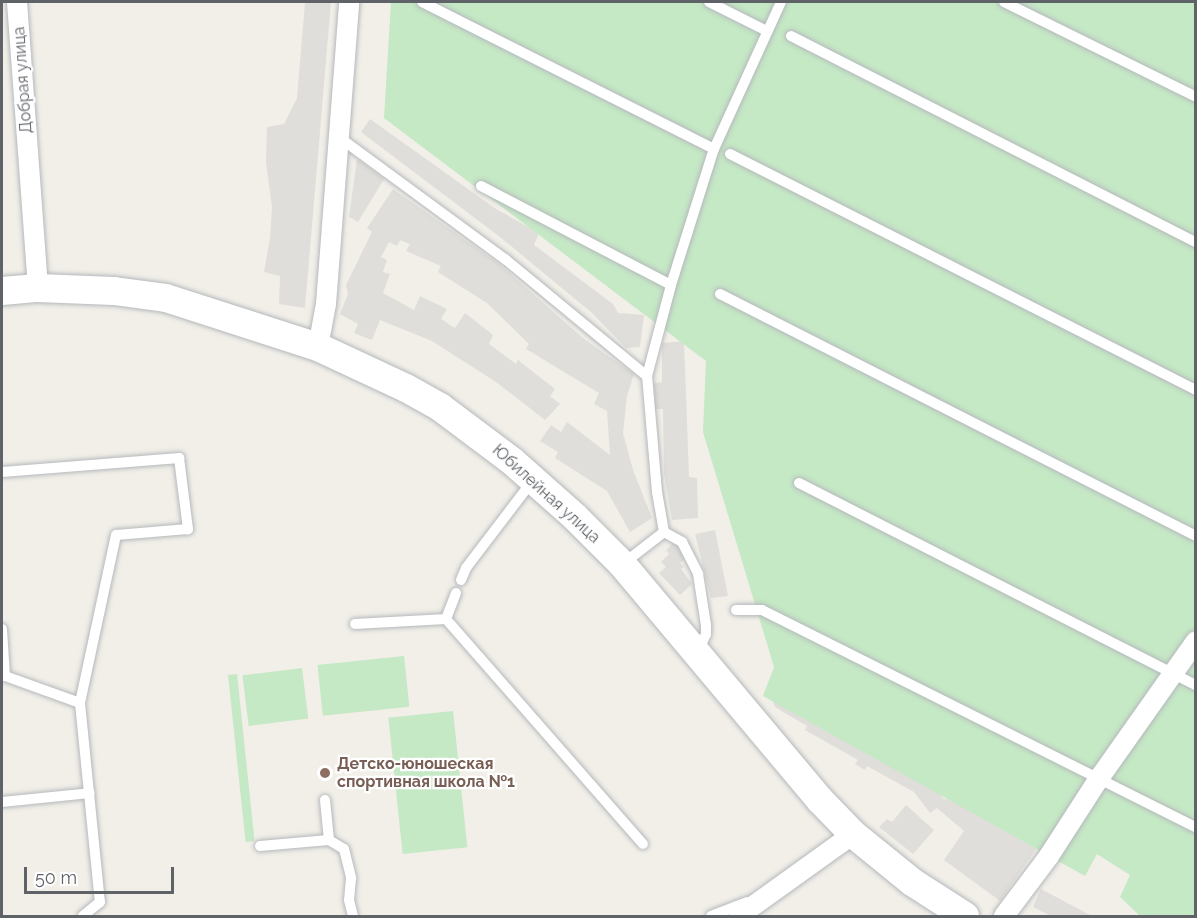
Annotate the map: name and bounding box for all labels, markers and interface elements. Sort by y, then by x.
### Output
street label: Добрая улица [10,26,36,134]
street label: Юбилейная улица [488,440,604,548]
place label: Детско-юношеская спортивная школа №1 [337,754,515,792]
marker: Детско-юношеская спортивная школа №1 [318,766,332,780]
scale bar [27,855,177,893]
text: 50 m [35,867,77,888]

